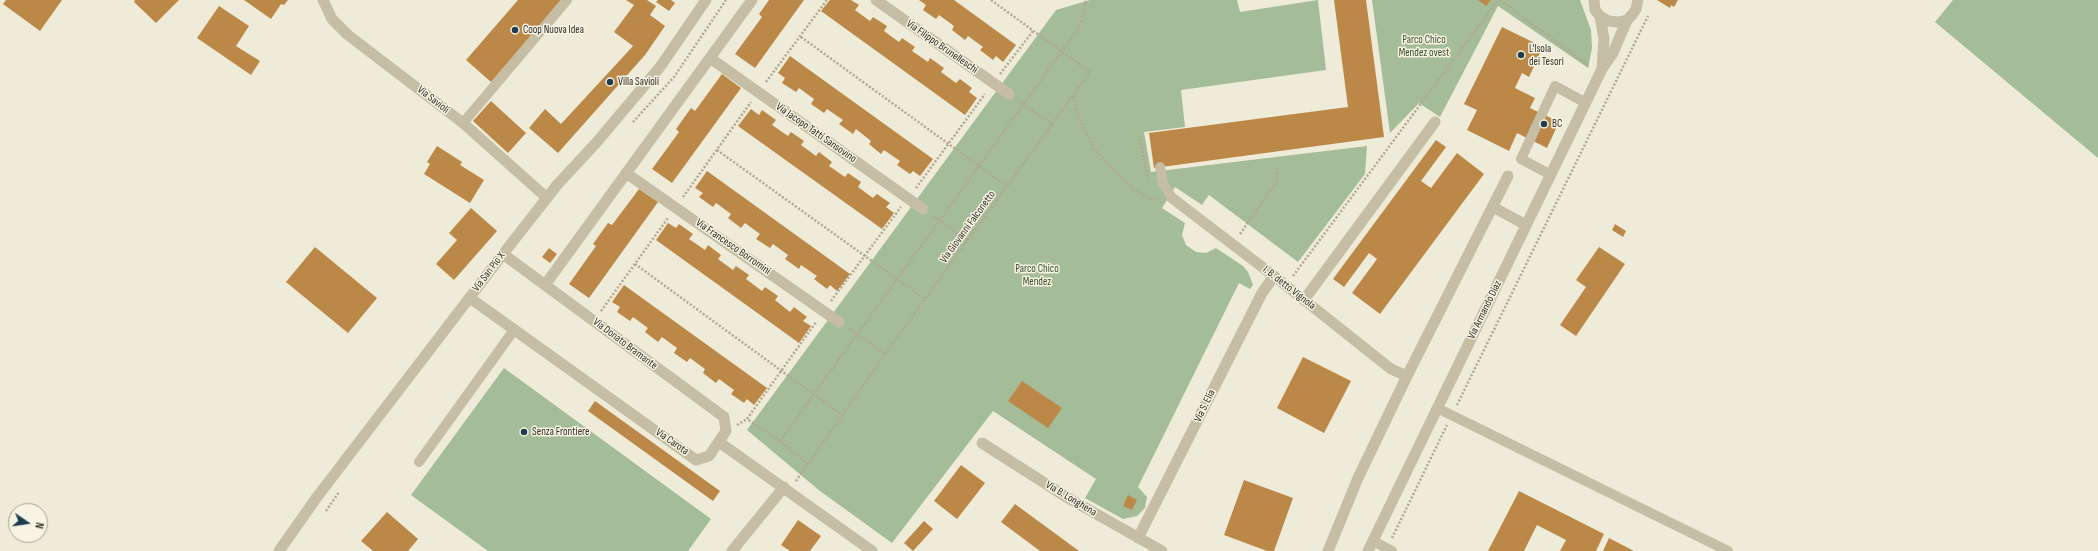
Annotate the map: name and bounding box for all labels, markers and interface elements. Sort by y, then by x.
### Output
street label: Via Filippo Brunelleschi [904,17,980,77]
place label: Coop Nuova Idea [523,23,584,37]
marker: Coop Nuova Idea [510,25,520,35]
park label: Parco Chico Mendez ovest [1399,33,1449,59]
place label: L'Isola dei Tesori [1529,42,1564,68]
marker: L'Isola dei Tesori [1516,50,1526,60]
place label: Villa Savioli [618,75,659,89]
marker: Villa Savioli [605,77,615,87]
street label: Via Savioli [414,83,452,117]
street label: Via Jacopo Tatti Sansovino [773,100,859,166]
place label: BC [1552,117,1562,131]
marker: BC [1539,119,1549,129]
street label: Via Giovanni Falconetto [937,188,999,266]
street label: Via Francesco Borromini [693,216,773,278]
street label: Via San Pio X [470,250,508,294]
park label: Parco Chico Mendez [1015,262,1059,288]
street label: I. B. detto Vignola [1260,263,1318,313]
street label: Via Armando Diaz [1465,279,1505,341]
street label: Via Donato Bramante [590,315,660,373]
street label: Via S. Elia [1191,388,1219,424]
place label: Senza Frontiere [532,425,589,439]
street label: Via Carota [653,426,691,458]
marker: Senza Frontiere [519,427,529,437]
street label: Via B. Longhena [1043,479,1099,519]
north arrow [8,503,48,543]
text: N [32,521,46,530]

